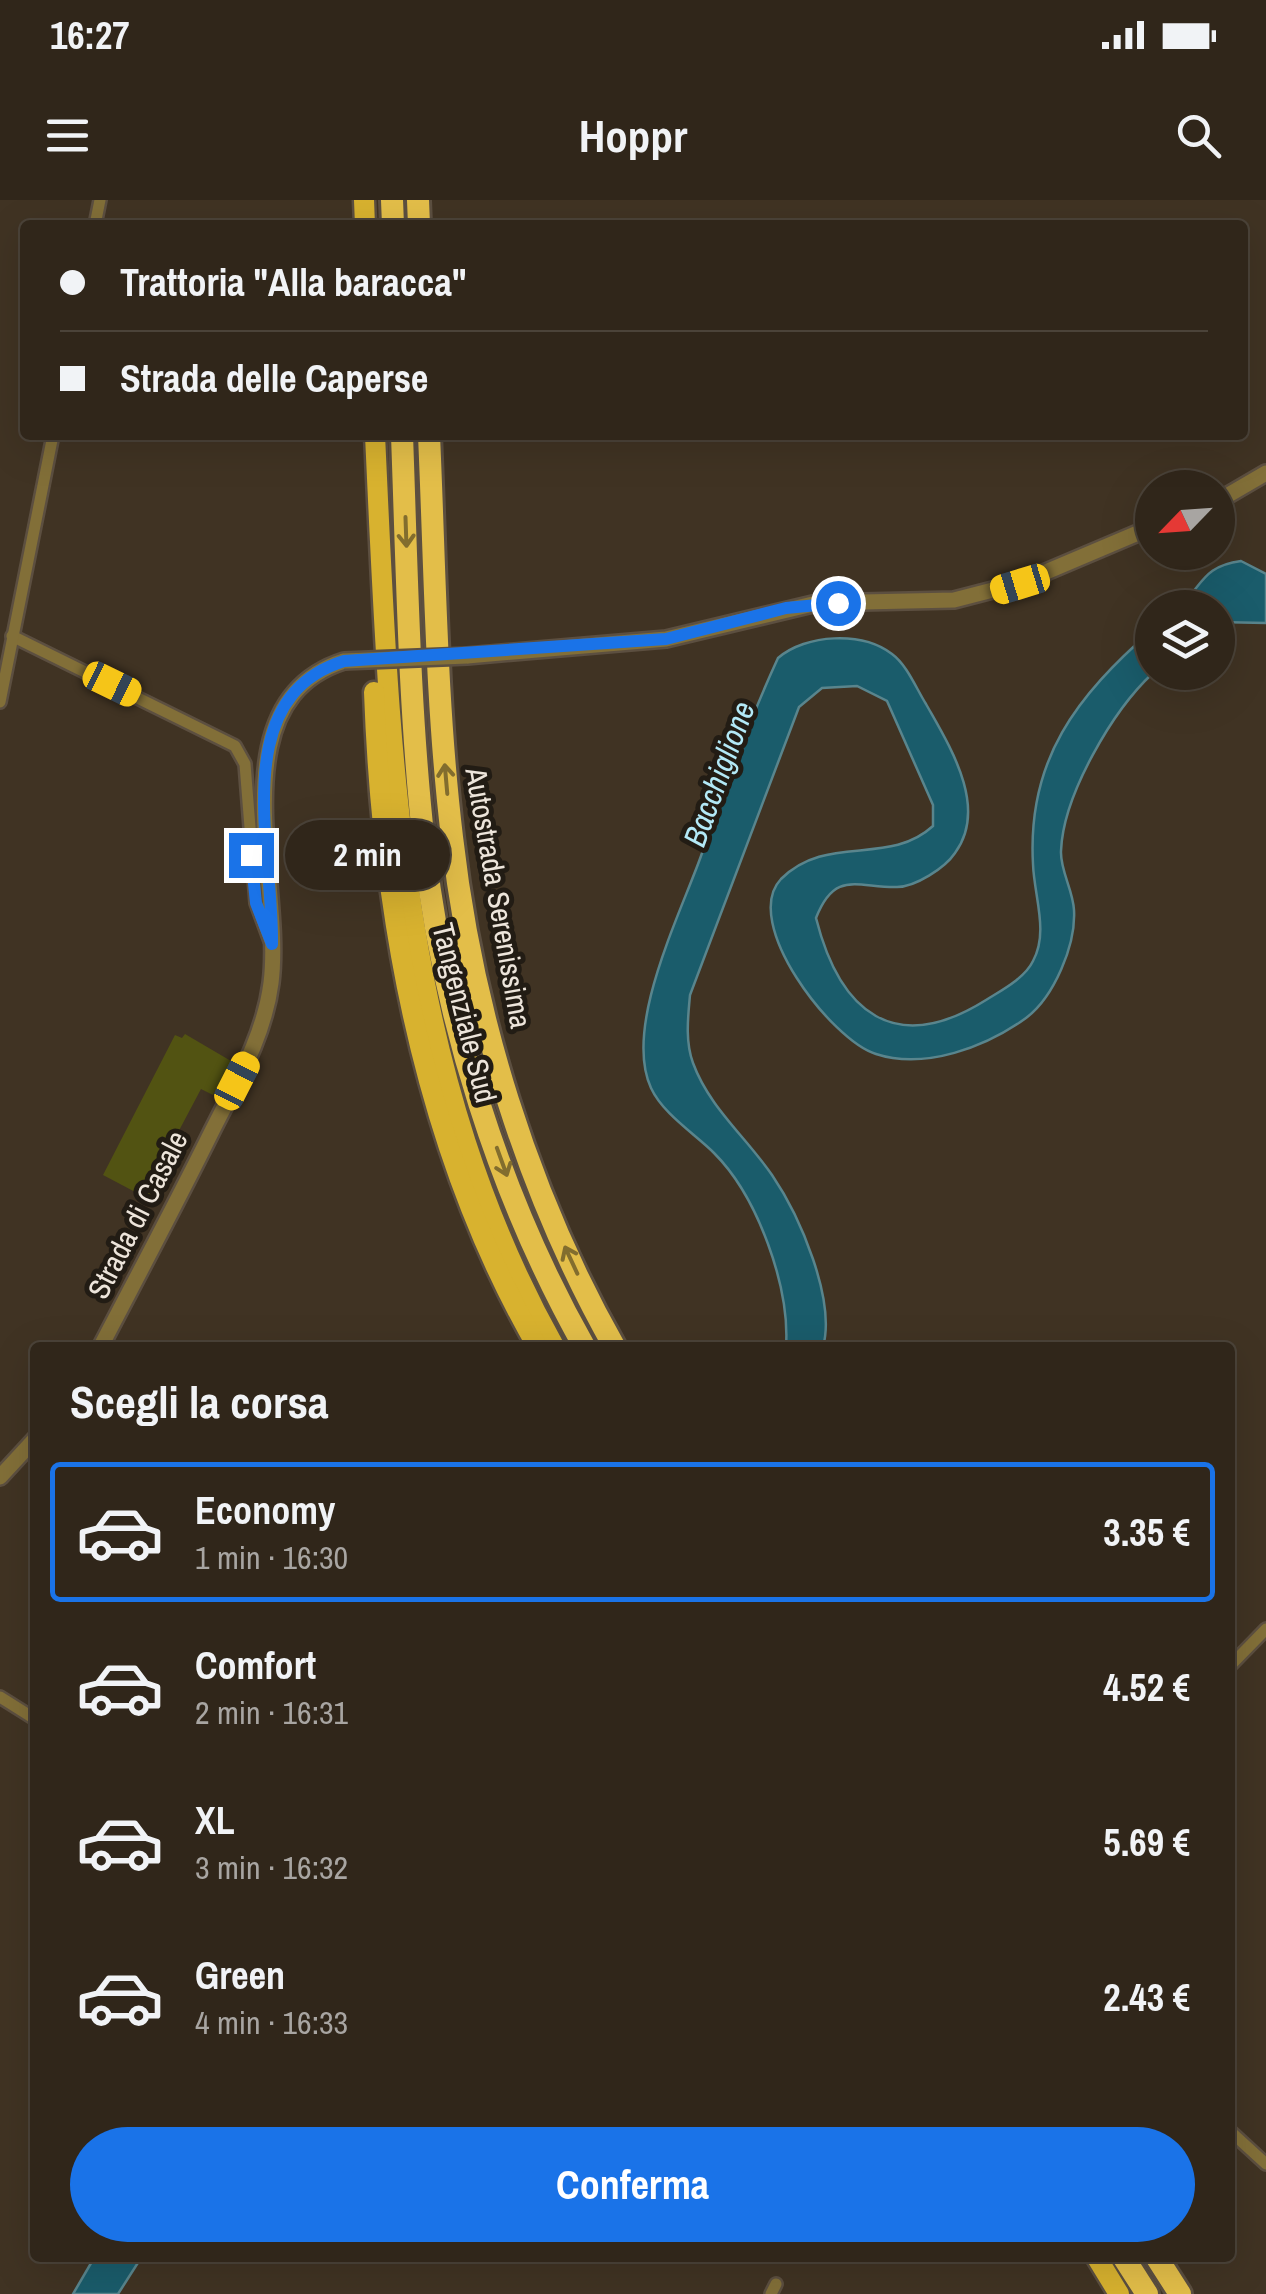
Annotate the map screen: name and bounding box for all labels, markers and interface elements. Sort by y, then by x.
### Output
text: 16:27 [50,10,130,61]
text: Hoppr [579,105,687,166]
icon: menu [40,108,95,163]
icon: search [1171,108,1226,163]
text: Trattoria "Alla baracca" [120,257,467,308]
text: Strada delle Caperse [120,353,428,404]
north arrow [1135,470,1235,570]
map controls [1135,470,1235,690]
one-way arrow [397,516,416,548]
car [987,561,1053,607]
route start [816,581,861,626]
button: layers [1135,590,1235,690]
car [78,657,146,711]
water label: Bacchiglione [672,695,765,852]
one-way arrow [437,763,456,796]
street label: Autostrada Serenissima [456,763,542,1032]
callout: 2 min [286,820,451,890]
route end [229,833,274,878]
text: 2 min [333,833,402,876]
street label: Tangenziale Sud [423,919,507,1107]
car [210,1047,264,1115]
street label: Strada di Casale [78,1124,197,1305]
one-way arrow [494,1145,512,1176]
one-way arrow [561,1246,580,1276]
text: Scegli la corsa [70,1371,328,1432]
text: Economy [195,1485,335,1536]
icon: car [75,1487,165,1577]
text: 3.35 € [1103,1507,1190,1558]
text: 1 min · 16:30 [195,1536,348,1579]
text: Comfort [195,1640,316,1691]
icon: car [75,1642,165,1732]
text: 4.52 € [1103,1662,1190,1713]
text: 2 min · 16:31 [195,1691,348,1734]
text: XL [195,1795,235,1846]
icon: car [75,1797,165,1887]
text: 5.69 € [1103,1817,1190,1868]
text: 3 min · 16:32 [195,1846,348,1889]
text: Green [195,1950,285,2001]
icon: car [75,1952,165,2042]
text: 2.43 € [1103,1972,1190,2023]
text: 4 min · 16:33 [195,2001,348,2044]
button: Conferma [70,2127,1195,2242]

